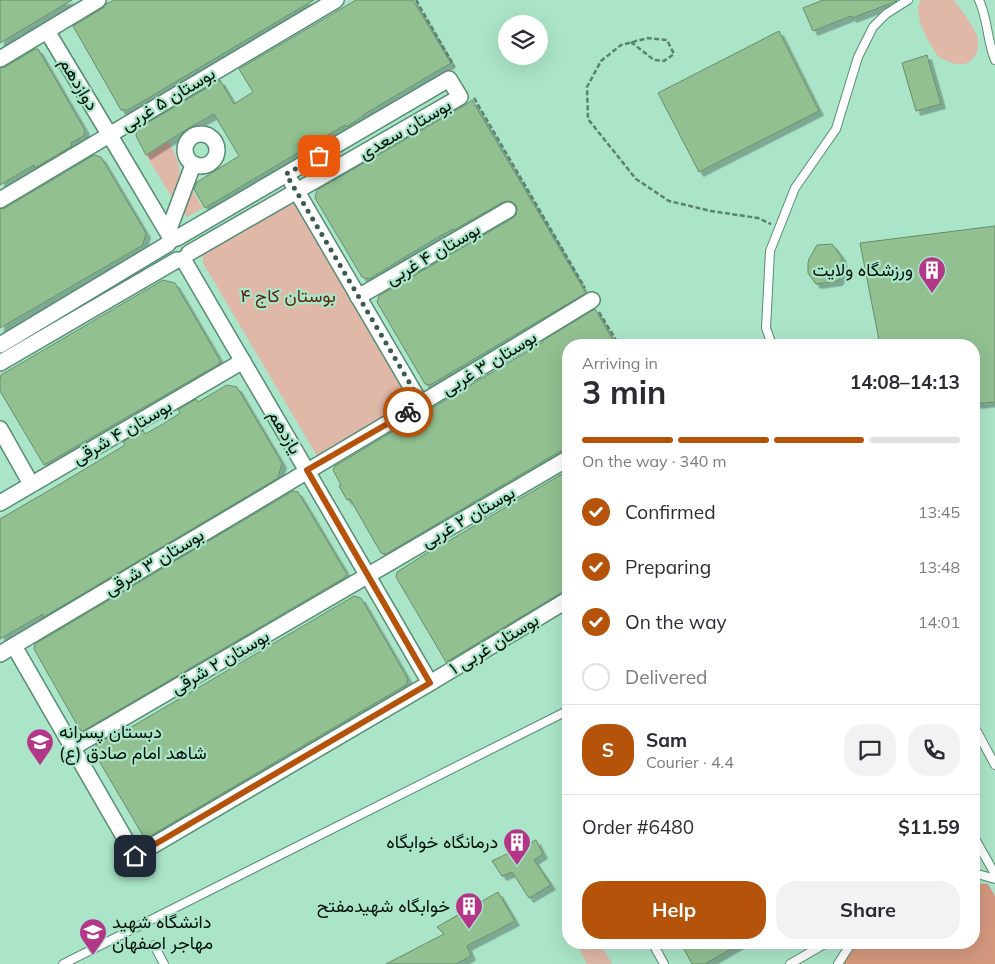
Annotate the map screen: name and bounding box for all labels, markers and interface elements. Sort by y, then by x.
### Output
map controls [498,15,548,65]
button: layers [498,15,548,65]
street label: دوازدهم [54,53,104,115]
street label: بوستان ۵ غربی [116,61,219,136]
street label: بوستان سعدی [355,93,455,164]
pin [298,135,340,177]
icon: bag [305,142,333,170]
street label: بوستان ۴ غربی [381,217,484,290]
building icon: ورزشگاه ولایت [917,255,947,294]
place label: ورزشگاه ولایت [813,258,913,281]
park label: بوستان کاج ۴ [240,284,336,308]
street label: بوستان ۳ غربی [437,325,541,400]
text: Arriving in [582,353,658,373]
text: 14:08–14:13 [850,370,960,394]
text: 3 min [582,372,666,412]
courier [383,387,433,437]
street label: بوستان ۴ شرقی [68,394,175,469]
icon: bike [394,398,422,426]
street label: یازدهم [263,405,307,459]
text: On the way · 340 m [582,451,727,471]
street label: بوستان ۲ غربی [417,480,519,553]
icon: check [582,498,610,526]
text: Confirmed [625,500,716,524]
text: 13:45 [918,502,960,522]
street label: بوستان ۳ شرقی [100,523,208,600]
icon: check [582,553,610,581]
text: Preparing [625,555,711,579]
text: 13:48 [918,557,960,577]
street label: بوستان غربی ۱ [445,608,543,679]
icon: check [582,608,610,636]
text: On the way [625,610,727,634]
text: 14:01 [918,612,960,632]
street label: بوستان ۲ شرقی [166,624,273,699]
text: Delivered [625,665,707,689]
place label: دبستان پسرانه شاهد امام صادق (ع) [59,720,207,765]
button: chat [844,724,896,776]
button: phone [908,724,960,776]
school or university icon: دبستان پسرانه شاهد امام صادق (ع) [25,727,55,766]
text: Sam [646,728,687,752]
text: S [602,738,614,762]
text: Courier · 4.4 [646,752,734,772]
text: Order #6480 [582,815,694,839]
text: $11.59 [898,815,960,839]
building icon: درمانگاه خوابگاه [502,827,532,866]
place label: درمانگاه خوابگاه [386,830,498,853]
pin [114,835,156,877]
icon: home [121,842,149,870]
button: Help [582,881,766,939]
button: Share [776,881,960,939]
building icon: خوابگاه شهیدمفتح [454,891,484,930]
place label: خوابگاه شهیدمفتح [317,894,450,918]
place label: دانشگاه شهید مهاجر اصفهان [112,910,213,954]
school or university icon: دانشگاه شهید مهاجر اصفهان [78,917,108,956]

